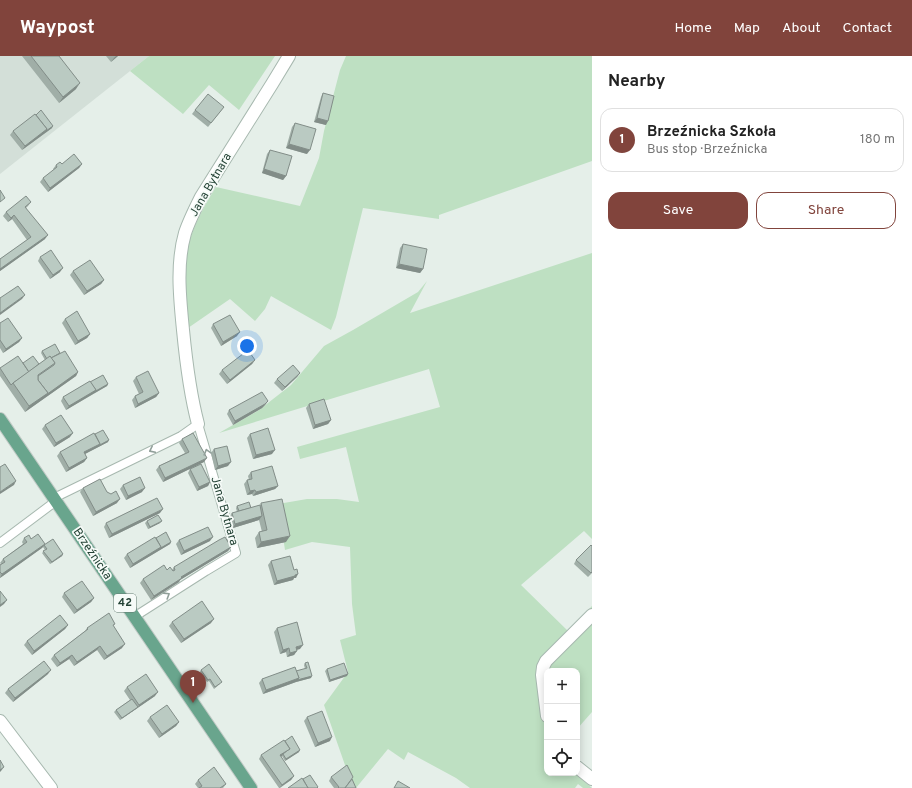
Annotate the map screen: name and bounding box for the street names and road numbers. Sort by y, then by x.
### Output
street label: Jana Bytnara [186,150,236,220]
street label: Jana Bytnara [207,475,241,547]
street label: Brzeźnicka [69,525,115,583]
road number: 42 [114,594,136,612]

